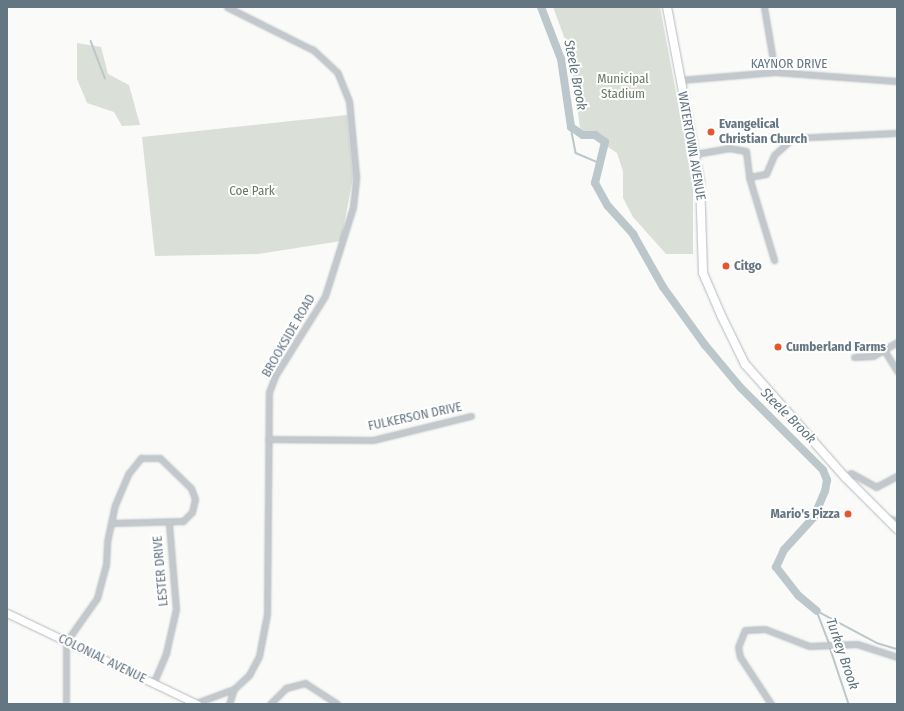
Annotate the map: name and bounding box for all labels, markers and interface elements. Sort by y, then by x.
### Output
water label: Steele Brook [560,38,590,112]
street label: KAYNOR DRIVE [751,56,827,72]
park label: Municipal Stadium [597,72,649,103]
street label: WATERTOWN AVENUE [674,90,708,202]
place label: Evangelical Christian Church [719,117,807,148]
marker: Evangelical Christian Church [706,127,716,137]
park label: Coe Park [229,183,275,199]
place label: Citgo [734,258,762,274]
marker: Citgo [721,261,731,271]
street label: BROOKSIDE ROAD [259,292,319,380]
place label: Cumberland Farms [786,339,886,355]
marker: Cumberland Farms [773,342,783,352]
water label: Steele Brook [757,385,819,447]
street label: FULKERSON DRIVE [367,399,463,435]
place label: Mario's Pizza [770,506,840,522]
marker: Mario's Pizza [843,509,853,519]
street label: LESTER DRIVE [150,535,172,607]
water label: Turkey Brook [822,616,862,692]
street label: COLONIAL AVENUE [56,631,148,687]

